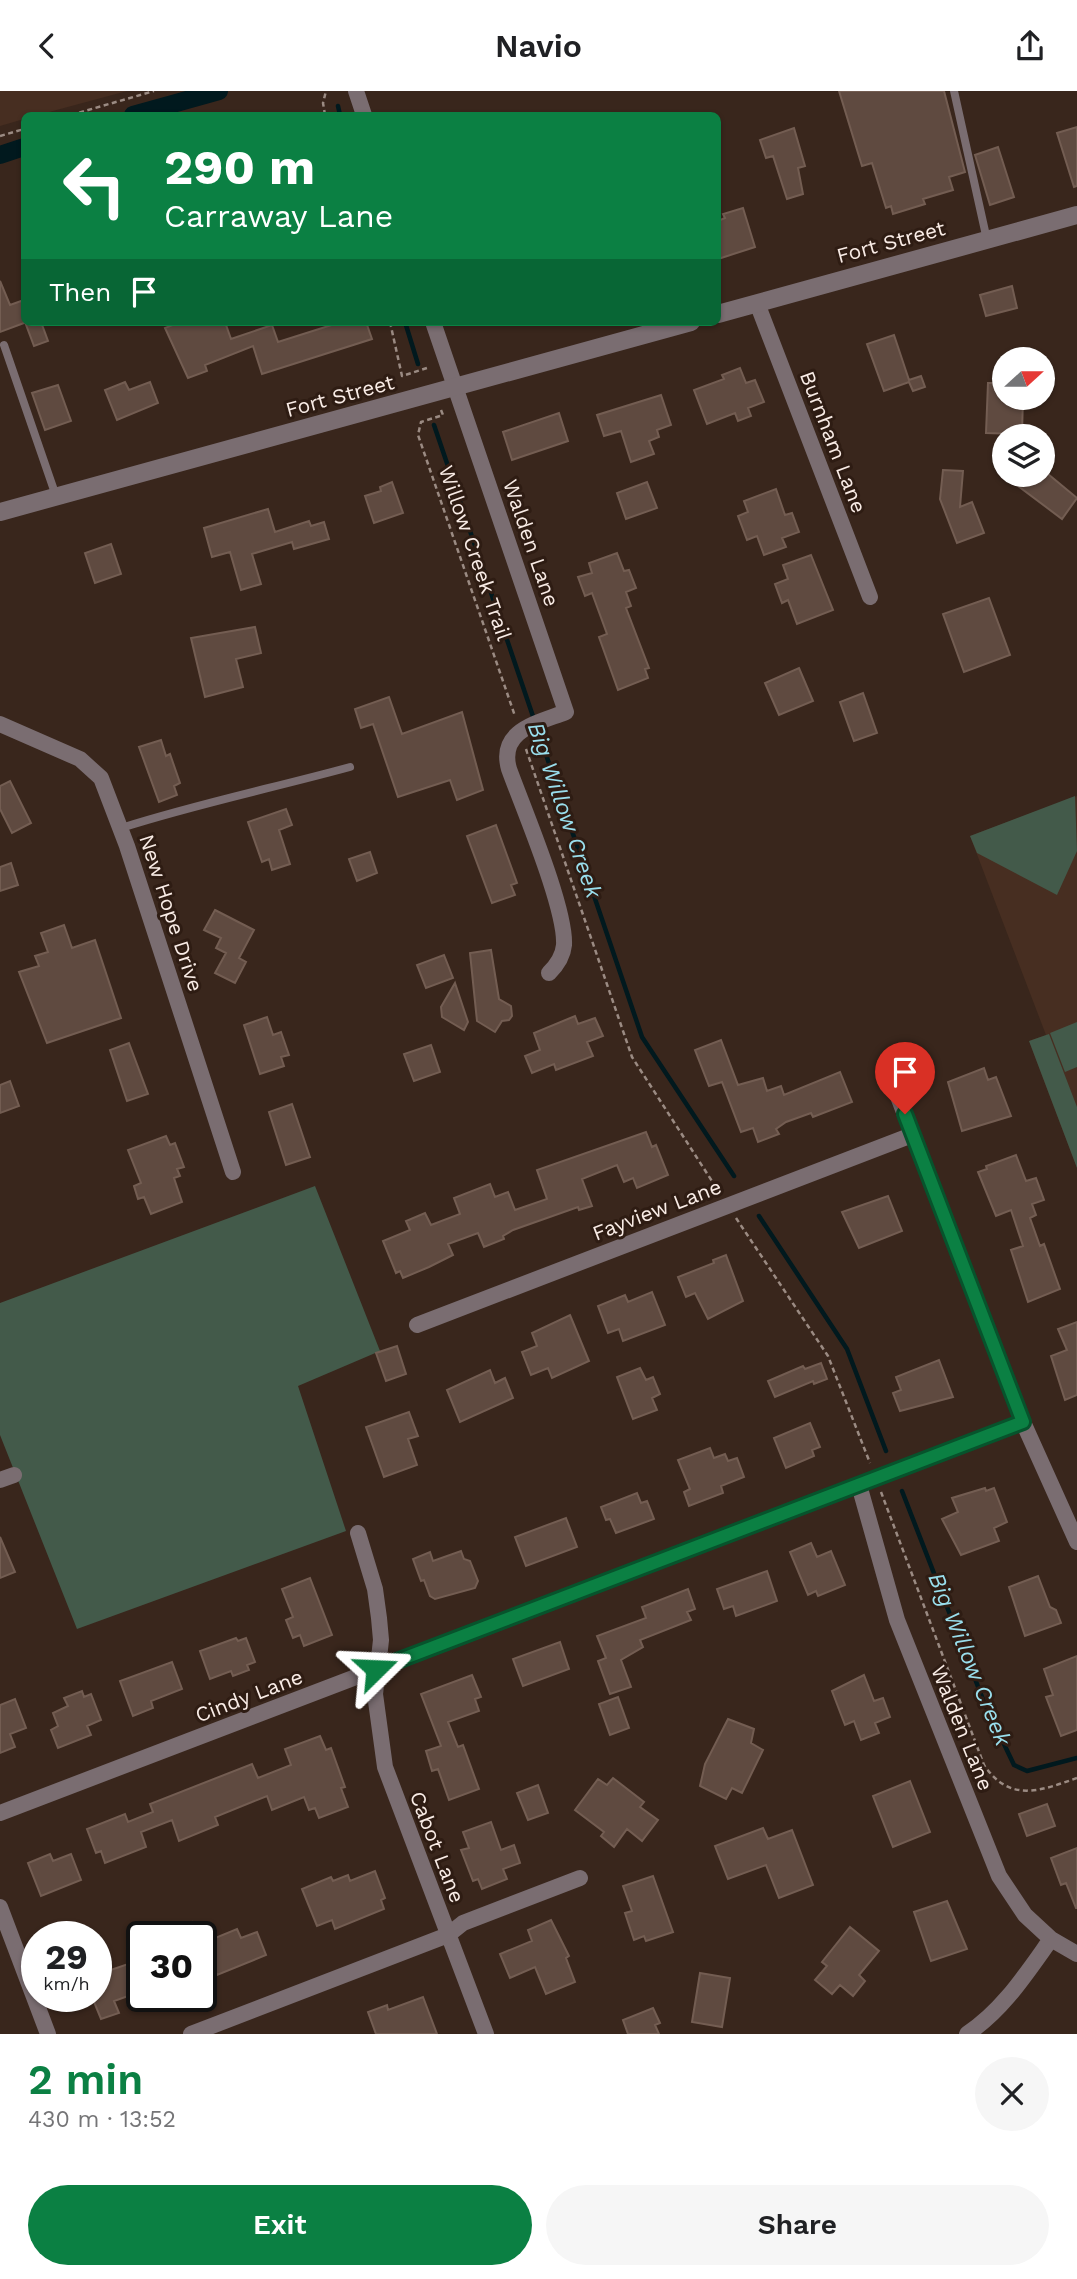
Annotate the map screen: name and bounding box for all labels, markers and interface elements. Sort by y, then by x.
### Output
icon: back [28,27,66,65]
text: Navio [495,27,582,65]
icon: share [1011,27,1049,65]
text: 290 m [164,138,315,196]
icon: left [49,140,140,231]
text: Carraway Lane [164,197,393,235]
street label: Fort Street [834,215,948,268]
icon: arrive [125,273,163,311]
text: Then [49,277,111,307]
north arrow [992,347,1055,409]
map controls [992,347,1055,487]
street label: Burnham Lane [795,367,872,516]
street label: Fort Street [283,369,397,422]
button: layers [992,424,1055,487]
street label: Willow Creek Trail [434,462,517,644]
street label: Walden Lane [498,476,565,610]
water label: Big Willow Creek [522,719,608,903]
street label: New Hope Drive [134,831,209,995]
pin [875,1042,935,1114]
icon: arrive [886,1053,924,1091]
street label: Fayview Lane [589,1173,725,1246]
water label: Big Willow Creek [922,1569,1017,1751]
position arrow [339,1632,413,1706]
street label: Walden Lane [926,1662,999,1794]
street label: Cindy Lane [191,1664,306,1727]
street label: Cabot Lane [405,1788,470,1906]
speed limit sign: 30 [126,1921,217,2012]
text: 29 [45,1936,88,1978]
text: km/h [43,1973,90,1994]
text: 2 min [28,2055,143,2104]
button: close [975,2057,1049,2131]
text: 430 m · 13:52 [28,2106,176,2133]
button: Exit [28,2185,532,2265]
button: Share [546,2185,1049,2265]

